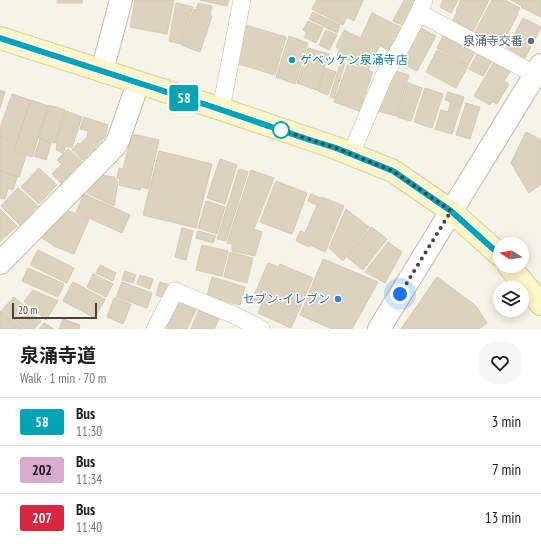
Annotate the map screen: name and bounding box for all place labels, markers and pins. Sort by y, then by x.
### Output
place label: 泉涌寺交番 [463,33,523,48]
marker: 泉涌寺交番 [526,36,536,46]
place label: ゲベッケン泉涌寺店 [300,52,408,67]
marker: ゲベッケン泉涌寺店 [287,55,297,65]
unlabelled marker [272,121,290,139]
place label: セブン-イレブン [243,291,330,306]
marker: セブン-イレブン [333,294,343,304]

